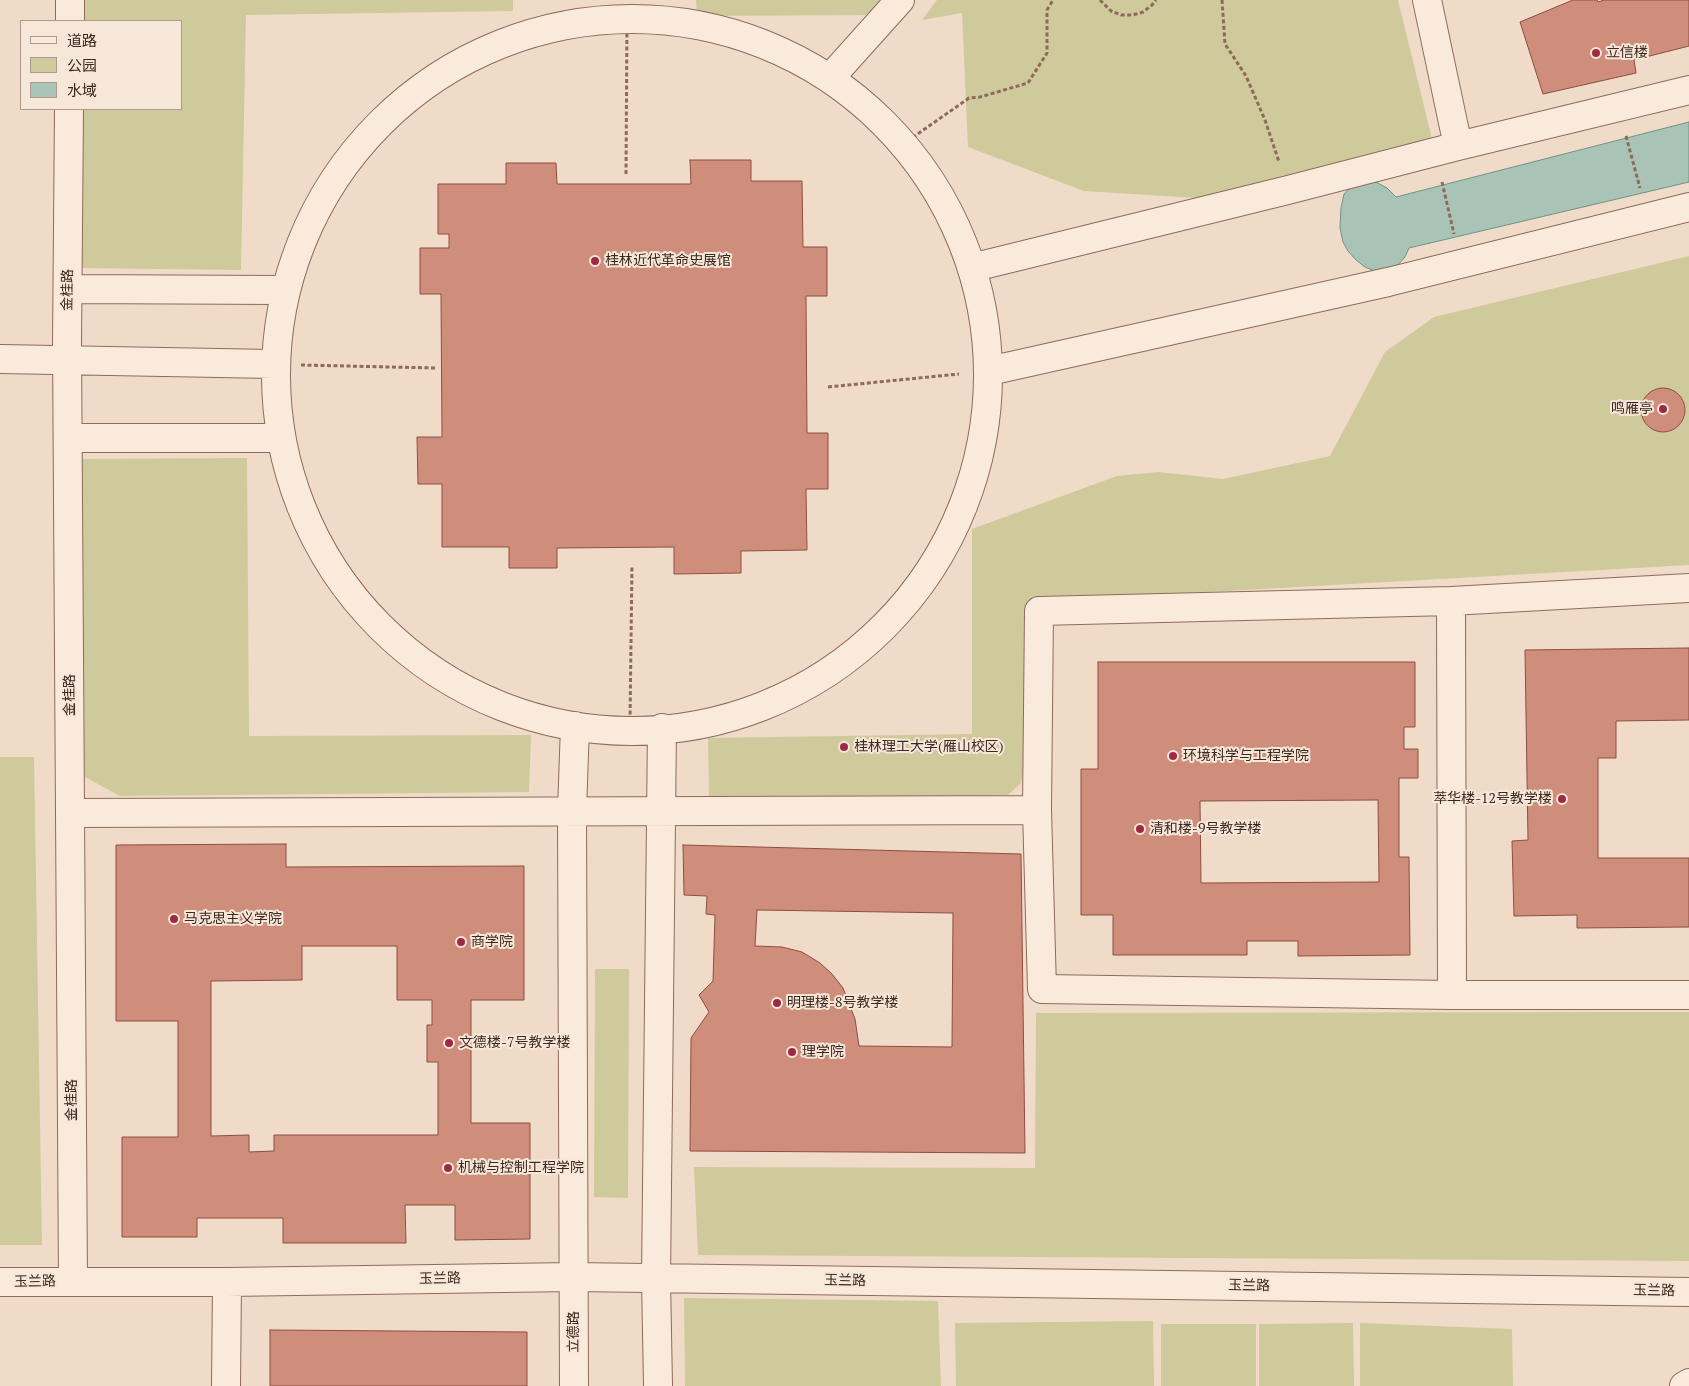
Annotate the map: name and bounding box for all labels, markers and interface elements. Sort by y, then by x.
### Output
legend [20,20,182,110]
text: 道路 [67,30,97,50]
place label: 立信楼 [1606,45,1648,61]
marker: 立信楼 [1590,47,1602,59]
text: 公园 [67,55,97,75]
text: 水域 [67,80,97,100]
place label: 桂林近代革命史展馆 [605,253,731,269]
marker: 桂林近代革命史展馆 [589,255,601,267]
street label: 金桂路 [59,269,77,311]
place label: 鸣雁亭 [1611,401,1653,417]
marker: 鸣雁亭 [1657,403,1669,415]
street label: 金桂路 [62,674,78,716]
place label: 桂林理工大学(雁山校区) [854,739,1004,755]
marker: 桂林理工大学(雁山校区) [838,741,850,753]
place label: 环境科学与工程学院 [1183,748,1309,764]
marker: 环境科学与工程学院 [1167,750,1179,762]
place label: 萃华楼-12号教学楼 [1433,791,1552,807]
marker: 萃华楼-12号教学楼 [1556,793,1568,805]
place label: 清和楼-9号教学楼 [1150,821,1261,837]
marker: 清和楼-9号教学楼 [1134,823,1146,835]
place label: 马克思主义学院 [184,911,282,927]
marker: 马克思主义学院 [168,913,180,925]
place label: 商学院 [471,934,513,950]
marker: 商学院 [455,936,467,948]
place label: 明理楼-8号教学楼 [787,995,898,1011]
marker: 明理楼-8号教学楼 [771,997,783,1009]
place label: 文德楼-7号教学楼 [459,1035,570,1051]
marker: 文德楼-7号教学楼 [443,1037,455,1049]
place label: 理学院 [802,1044,844,1060]
marker: 理学院 [786,1046,798,1058]
street label: 金桂路 [64,1079,80,1121]
place label: 机械与控制工程学院 [458,1160,584,1176]
marker: 机械与控制工程学院 [442,1162,454,1174]
street label: 玉兰路 [419,1270,461,1288]
street label: 玉兰路 [824,1272,866,1290]
street label: 玉兰路 [14,1273,56,1291]
street label: 玉兰路 [1228,1277,1270,1295]
street label: 玉兰路 [1633,1282,1675,1300]
street label: 立德路 [566,1311,582,1353]

